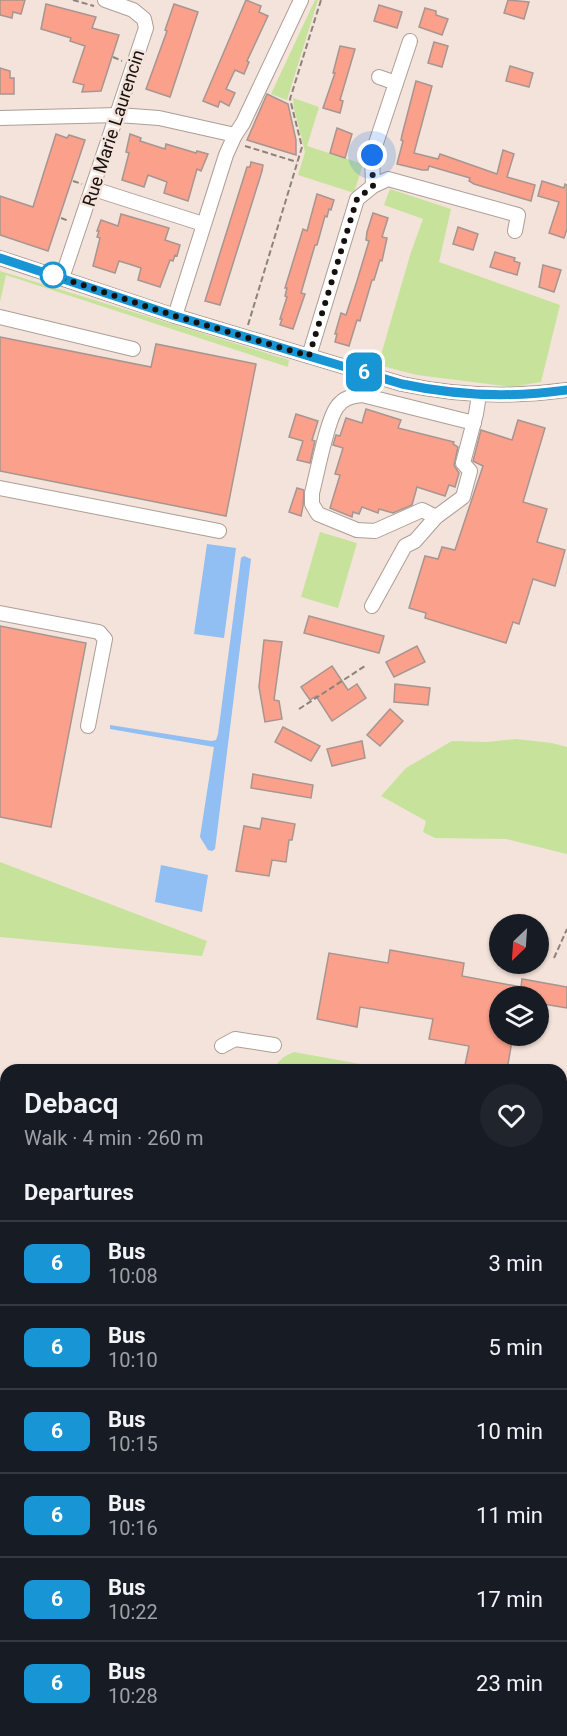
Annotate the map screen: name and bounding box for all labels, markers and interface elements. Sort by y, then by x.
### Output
street label: Rue Marie Laurencin [78,47,148,209]
your location [357,140,387,170]
unlabelled marker [40,262,66,288]
line badge: 6 [344,352,383,392]
text: 6 [358,360,370,384]
north arrow [489,914,549,974]
map controls [489,914,549,1046]
button: layers [489,986,549,1046]
button: heart [480,1084,543,1147]
text: Debacq [24,1087,119,1120]
text: Walk · 4 min · 260 m [24,1126,203,1150]
text: Departures [24,1180,134,1205]
text: Bus [108,1239,146,1264]
text: 6 [51,1251,63,1275]
text: 3 min [488,1251,543,1276]
text: 10:08 [108,1264,158,1288]
text: Bus [108,1323,146,1348]
text: 6 [51,1335,63,1359]
text: 5 min [488,1335,543,1360]
text: 10:10 [108,1348,158,1372]
text: Bus [108,1407,146,1432]
text: 6 [51,1419,63,1443]
text: 10 min [476,1419,543,1444]
text: 10:15 [108,1432,158,1456]
text: Bus [108,1491,146,1516]
text: 6 [51,1503,63,1527]
text: 11 min [476,1503,543,1528]
text: 10:16 [108,1516,158,1540]
text: Bus [108,1575,146,1600]
text: 6 [51,1587,63,1611]
text: 17 min [476,1587,543,1612]
text: 10:22 [108,1600,158,1624]
text: Bus [108,1659,146,1684]
text: 6 [51,1671,63,1695]
text: 23 min [476,1671,543,1696]
text: 10:28 [108,1684,158,1708]

